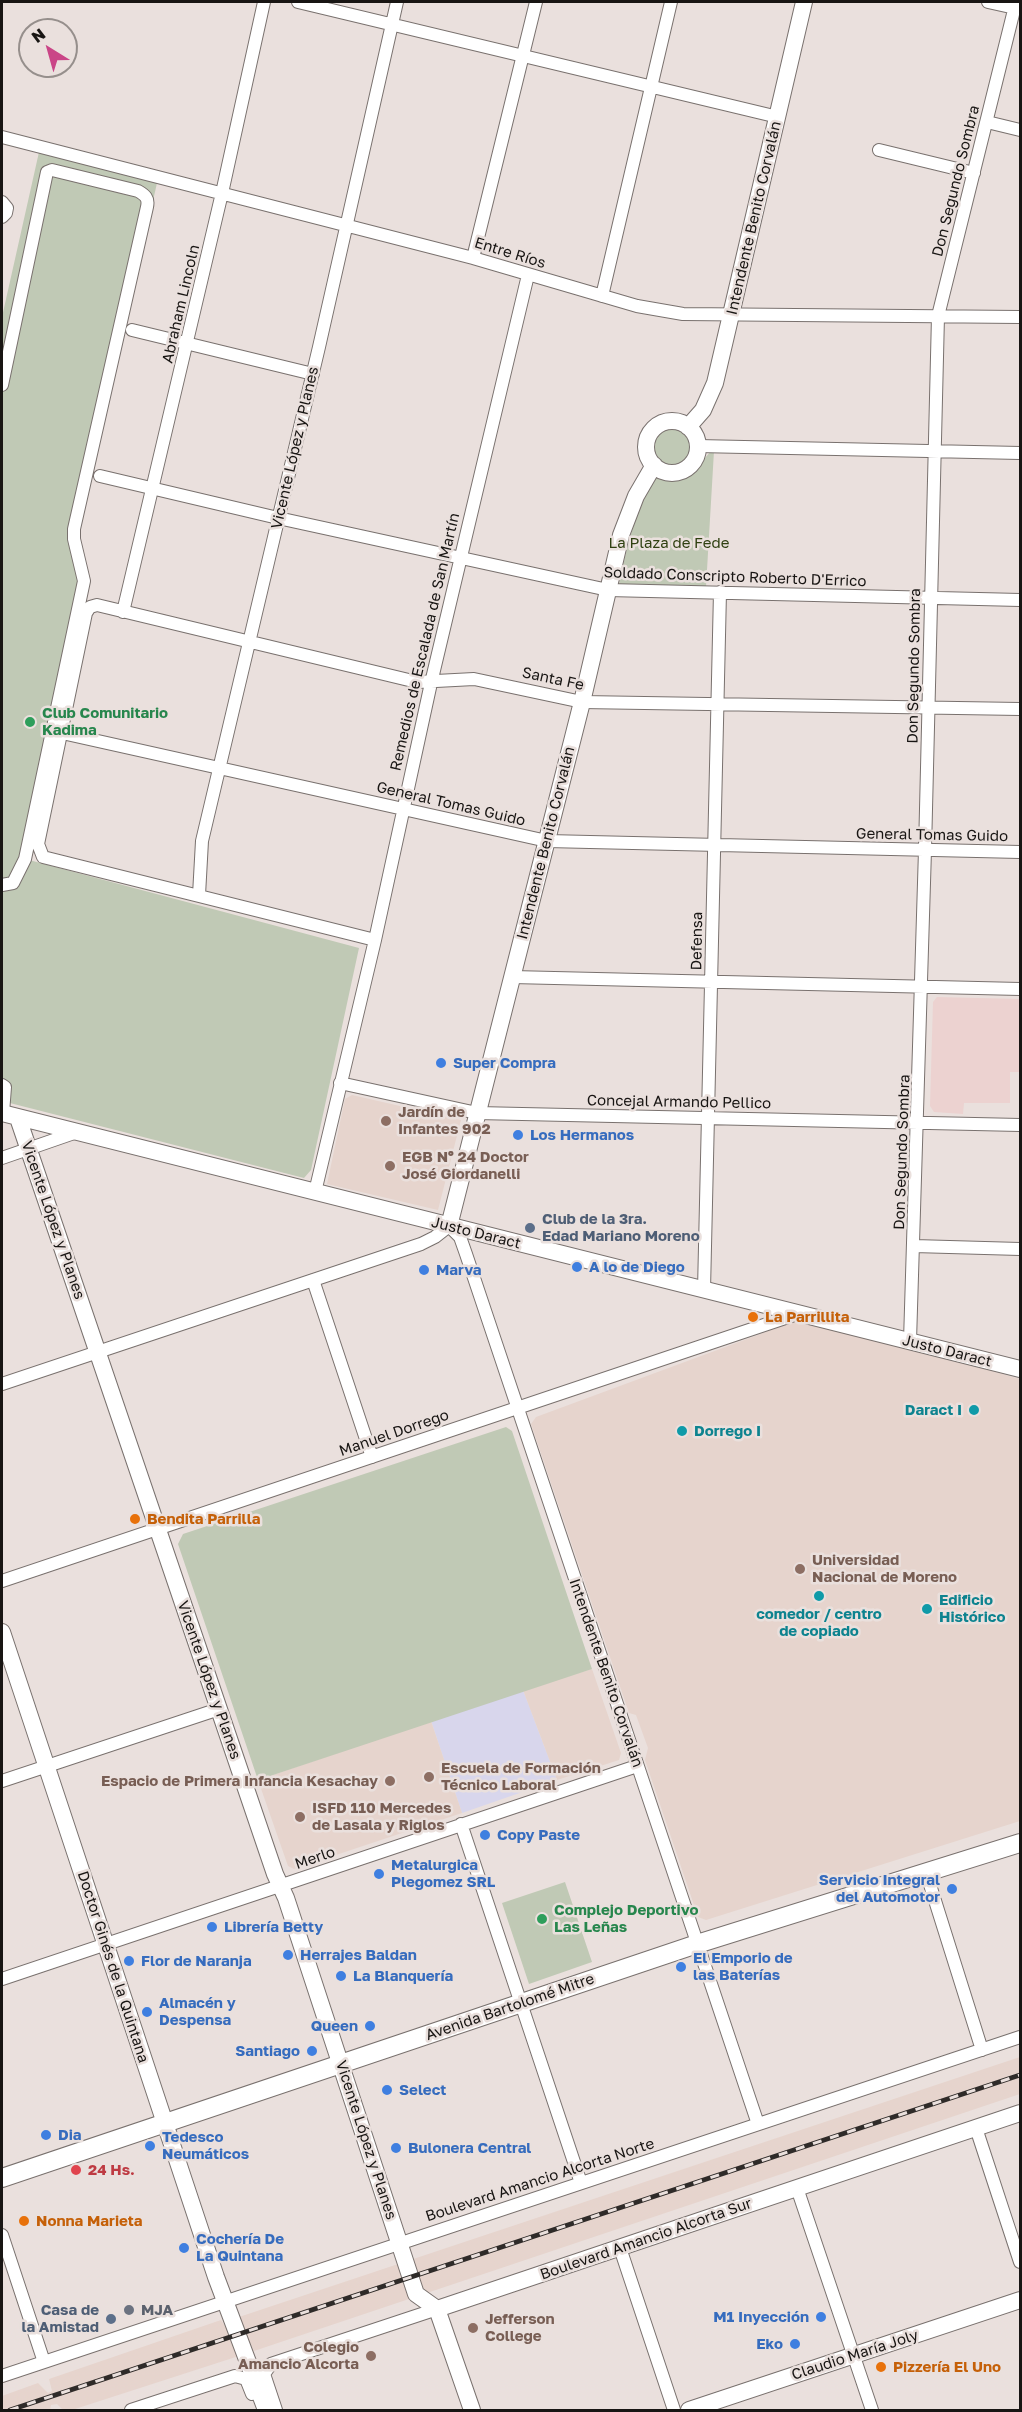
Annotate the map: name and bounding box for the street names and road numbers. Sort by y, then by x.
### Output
street label: Don Segundo Sombra [928,103,984,259]
street label: Intendente Benito Corvalán [723,119,785,317]
street label: Entre Ríos [472,234,548,272]
street label: Abraham Lincoln [159,243,203,365]
street label: Vicente López y Planes [268,365,322,531]
street label: Remedios de Escalada de San Martín [387,511,463,773]
street label: Soldado Conscripto Roberto D'Errico [603,563,867,591]
street label: Don Segundo Sombra [904,588,924,744]
street label: Santa Fe [520,664,586,694]
street label: Intendente Benito Corvalán [513,745,579,941]
street label: General Tomas Guido [375,778,527,830]
street label: General Tomas Guido [856,825,1008,845]
street label: Defensa [687,911,707,971]
street label: Don Segundo Sombra [890,1074,914,1230]
street label: Concejal Armando Pellico [587,1091,771,1113]
street label: Vicente López y Planes [17,1138,89,1302]
street label: Justo Daract [429,1213,523,1253]
street label: Justo Daract [900,1331,994,1371]
street label: Manuel Dorrego [337,1406,451,1460]
street label: Intendente Benito Corvalán [565,1576,647,1770]
street label: Vicente López y Planes [173,1598,245,1762]
street label: Merlo [293,1843,337,1873]
street label: Doctor Ginés de la Quintana [73,1869,153,2065]
street label: Avenida Bartolomé Mitre [423,1970,597,2044]
street label: Vicente López y Planes [332,2058,400,2222]
street label: Boulevard Amancio Alcorta Norte [423,2134,657,2226]
street label: Boulevard Amancio Alcorta Sur [538,2194,754,2284]
street label: Claudio María Joly [789,2326,921,2384]

